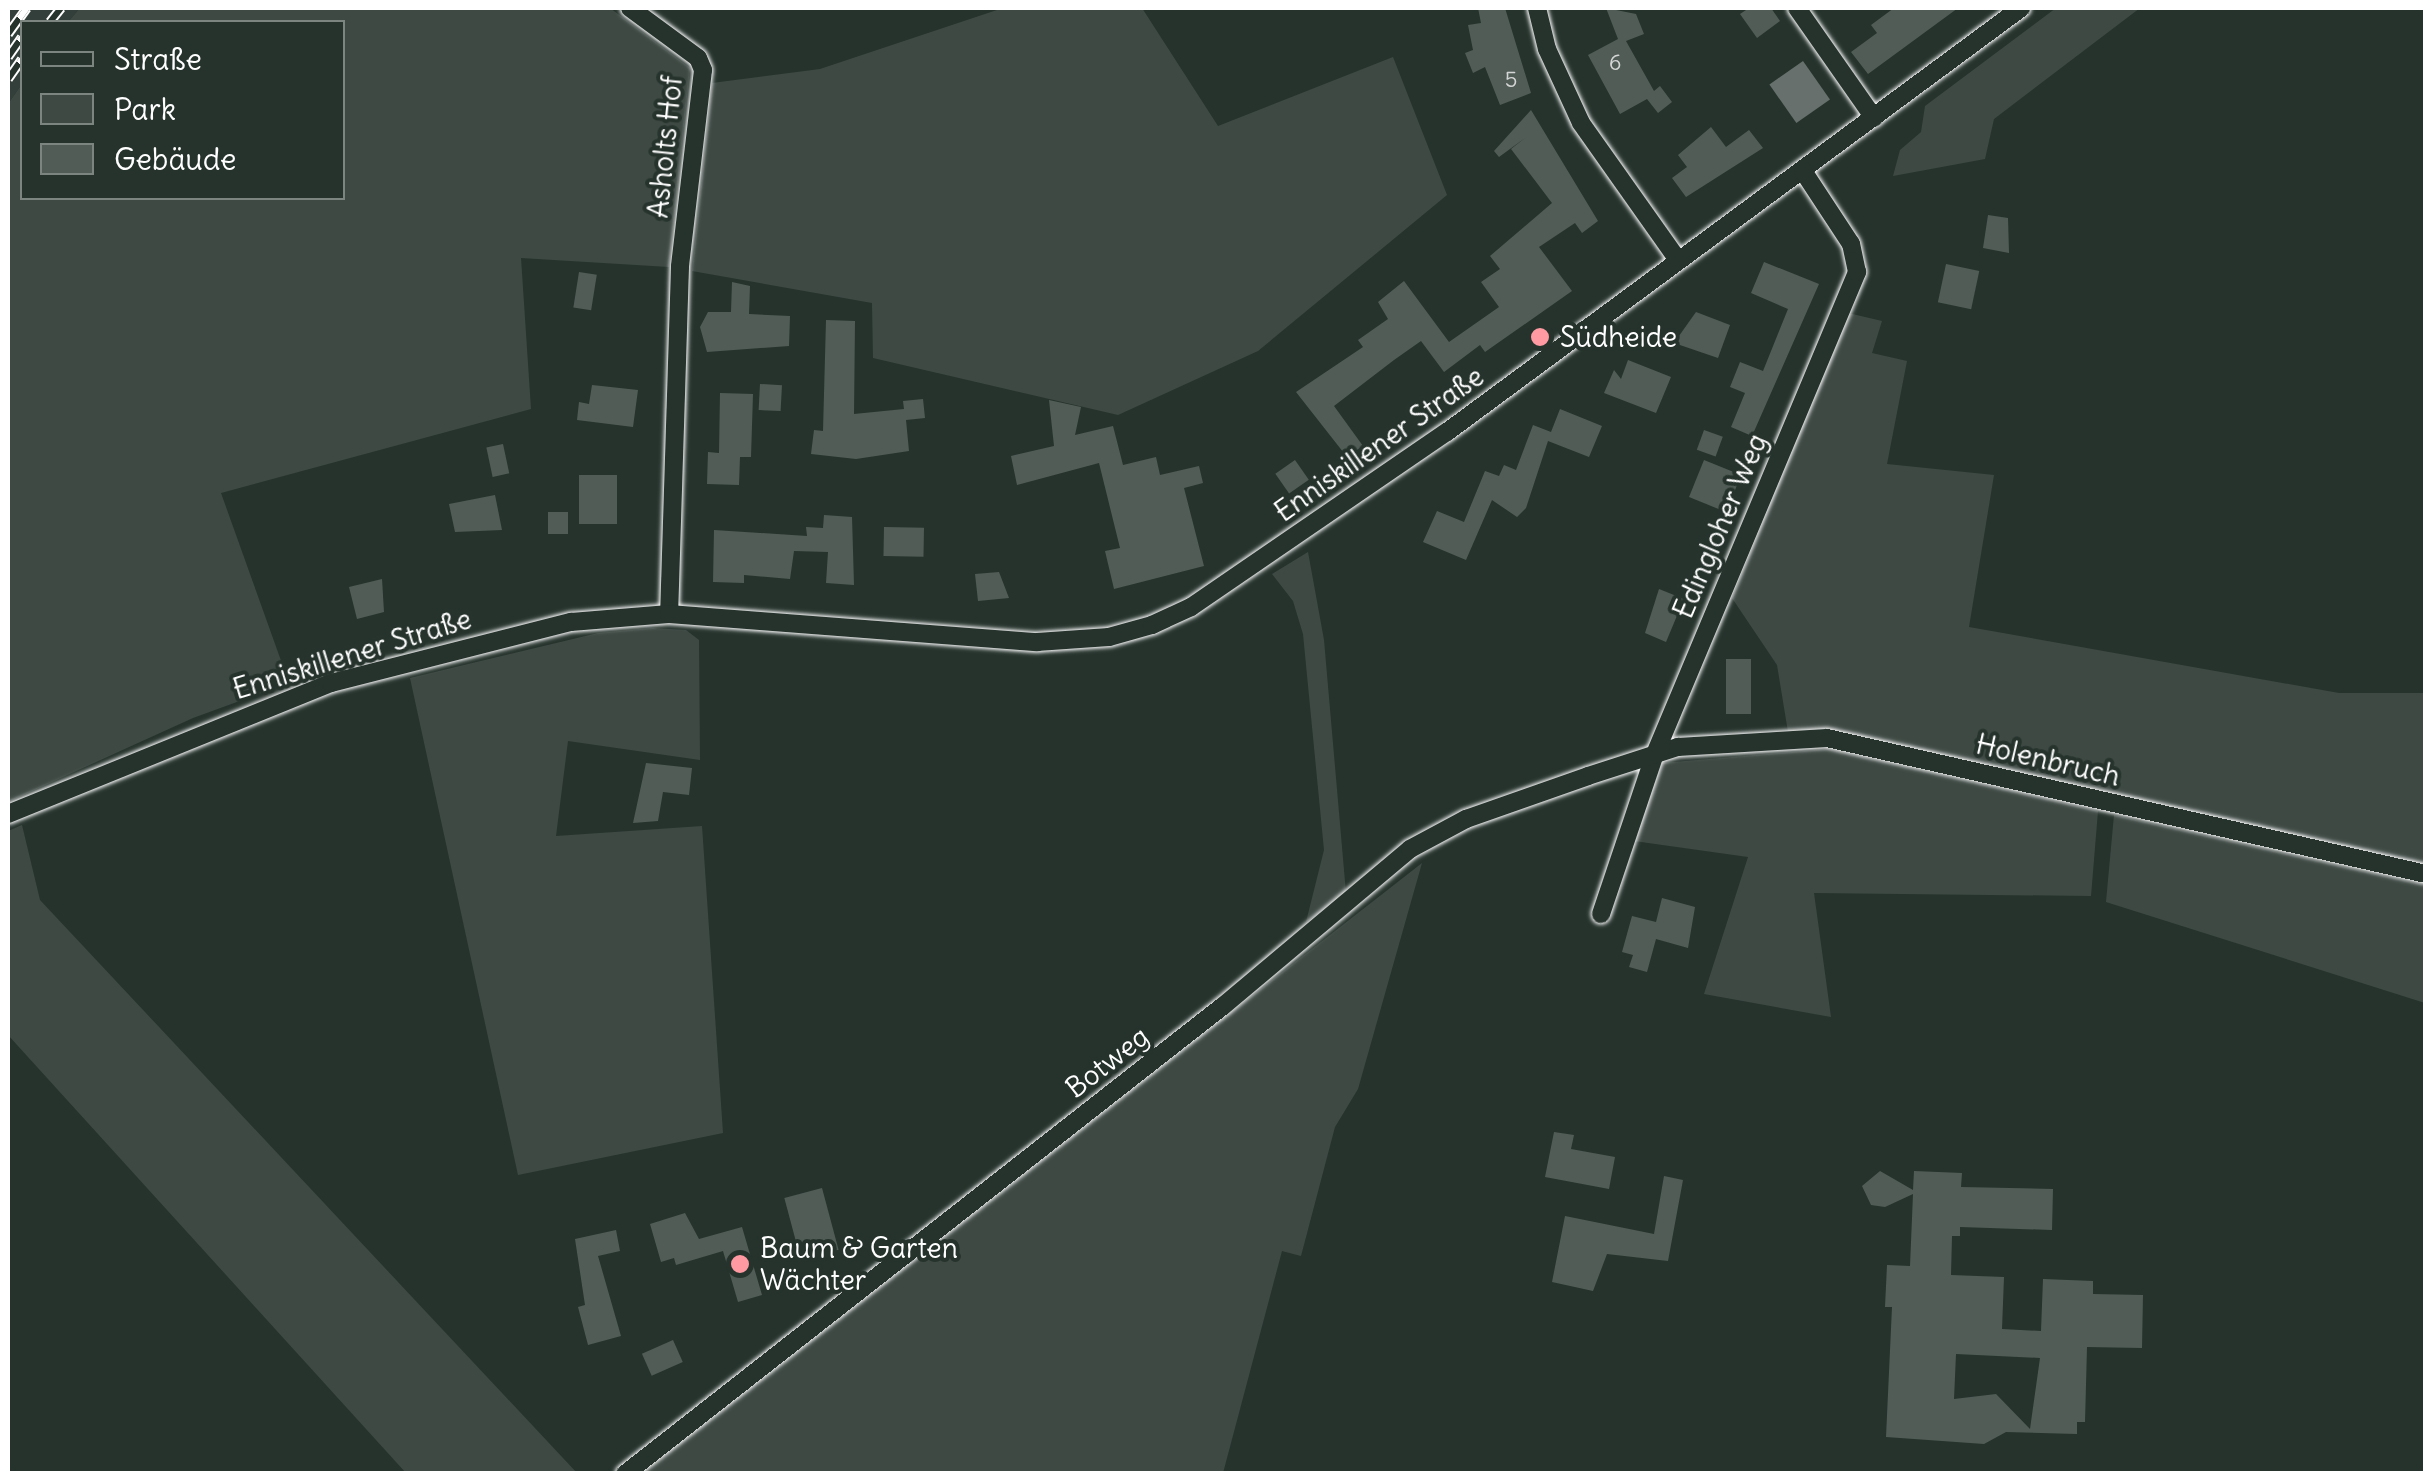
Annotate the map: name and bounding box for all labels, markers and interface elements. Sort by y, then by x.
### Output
legend [20,20,345,200]
text: Straße [114,40,202,78]
house number: 6 [1609,50,1621,76]
house number: 5 [1505,67,1517,93]
street label: Asholts Hof [641,74,689,220]
text: Park [114,90,176,128]
text: Gebäude [114,140,236,178]
place label: Südheide [1560,320,1677,354]
marker: Südheide [1529,326,1551,348]
street label: Enniskillener Straße [1268,359,1490,529]
street label: Edingloher Weg [1666,429,1774,623]
street label: Enniskillener Straße [229,602,475,706]
street label: Holenbruch [1973,727,2123,793]
street label: Botweg [1059,1019,1155,1105]
place label: Baum & Garten Wächter [760,1231,958,1297]
marker: Baum & Garten Wächter [729,1253,751,1275]

